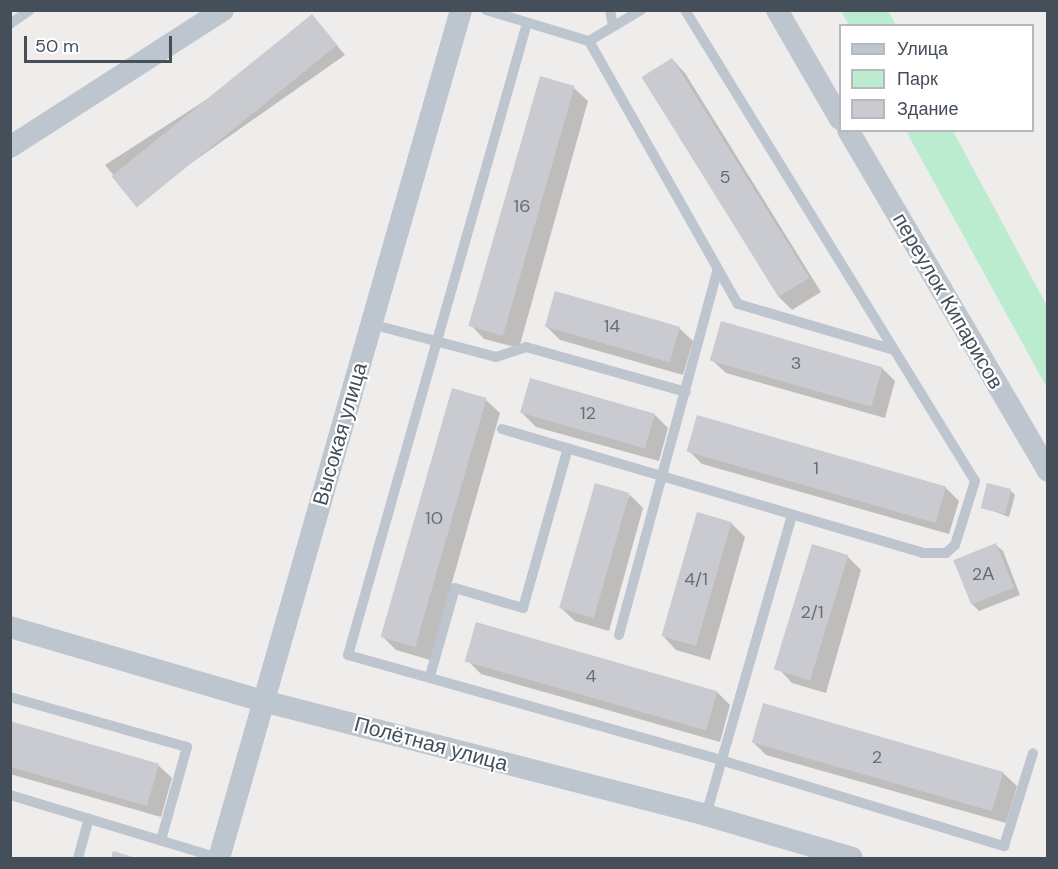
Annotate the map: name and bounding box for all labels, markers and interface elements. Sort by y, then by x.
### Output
scale bar [27,24,176,62]
legend [839,24,1034,132]
text: 50 m [35,34,79,58]
text: Улица [897,37,948,61]
text: Парк [897,67,938,91]
text: Здание [897,97,958,121]
house number: 5 [720,166,730,188]
house number: 16 [514,195,530,217]
street label: переулок Кипарисов [887,208,1009,394]
house number: 14 [604,315,620,337]
house number: 3 [791,352,801,374]
street label: Высокая улица [308,360,372,508]
house number: 12 [580,402,596,424]
house number: 1 [813,457,819,479]
house number: 10 [425,507,443,529]
house number: 2А [972,563,994,585]
house number: 4/1 [684,568,708,590]
house number: 2/1 [800,601,824,623]
house number: 4 [586,665,596,687]
street label: Полётная улица [352,711,510,777]
house number: 2 [872,746,882,768]

